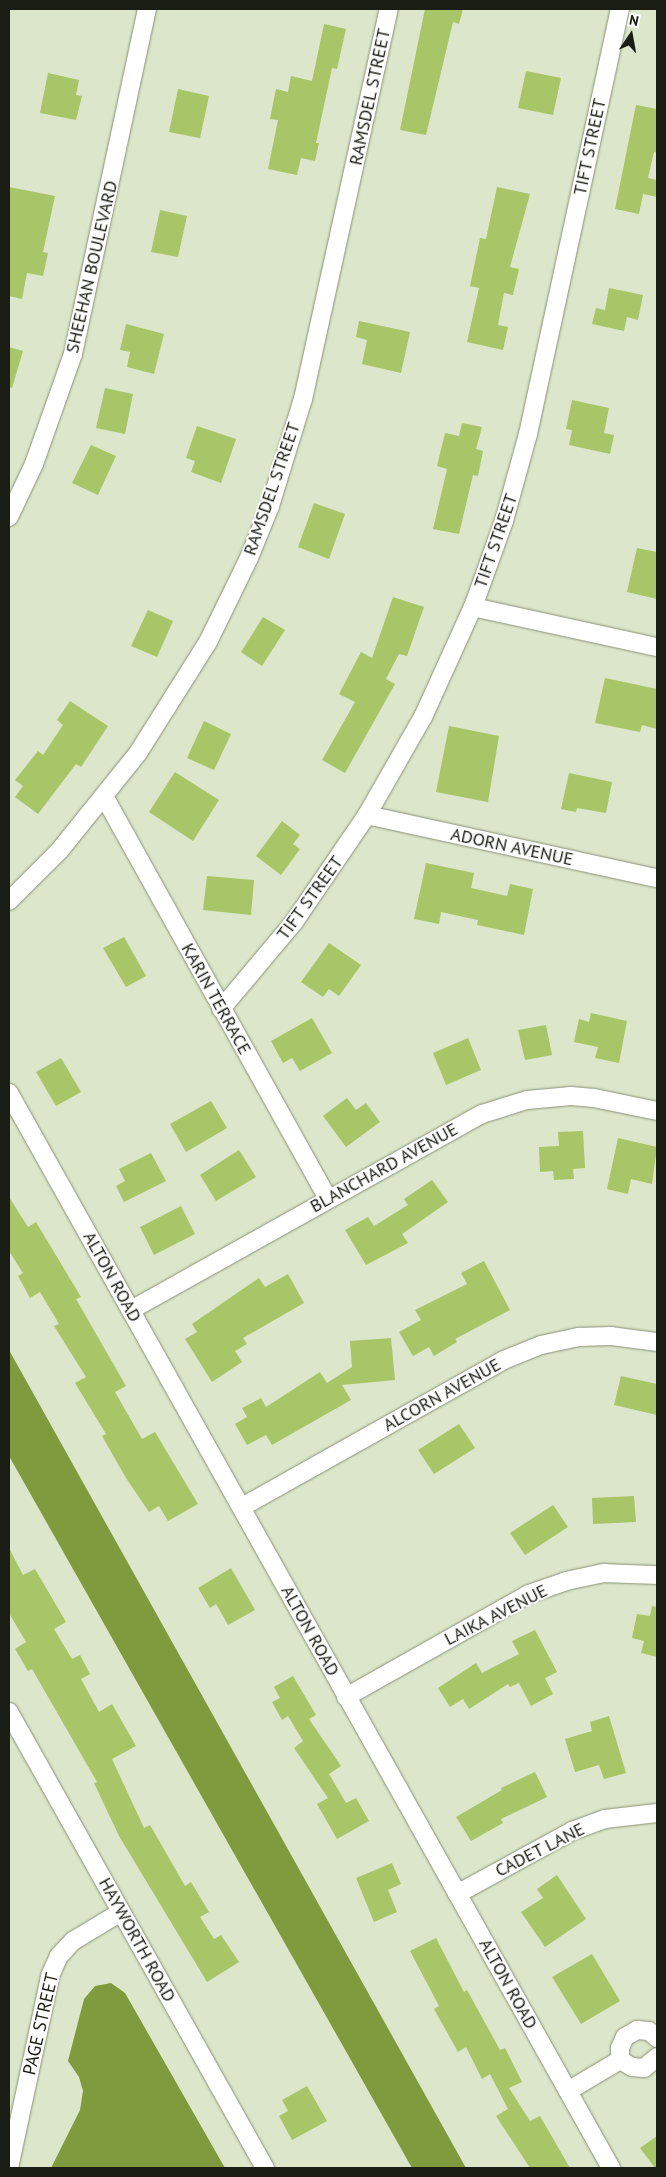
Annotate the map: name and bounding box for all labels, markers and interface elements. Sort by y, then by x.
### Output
north arrow [606,10,656,60]
text: N [628,11,640,30]
street label: RAMSDEL STREET [345,26,395,168]
street label: TIFT STREET [569,96,611,198]
street label: SHEEHAN BOULEVARD [62,179,122,355]
street label: RAMSDEL STREET [239,419,305,559]
street label: TIFT STREET [470,491,522,591]
street label: ADORN AVENUE [448,823,576,871]
street label: TIFT STREET [272,852,348,944]
street label: KARIN TERRACE [176,939,256,1059]
street label: BLANCHARD AVENUE [306,1118,462,1218]
street label: ALTON ROAD [78,1228,146,1326]
street label: ALCORN AVENUE [379,1354,505,1436]
street label: LAIKA AVENUE [440,1579,552,1651]
street label: ALTON ROAD [276,1582,344,1680]
street label: CADET LANE [491,1818,589,1882]
street label: HAYWORTH ROAD [94,1874,180,2006]
street label: ALTON ROAD [474,1935,542,2033]
street label: PAGE STREET [19,1971,63,2077]

